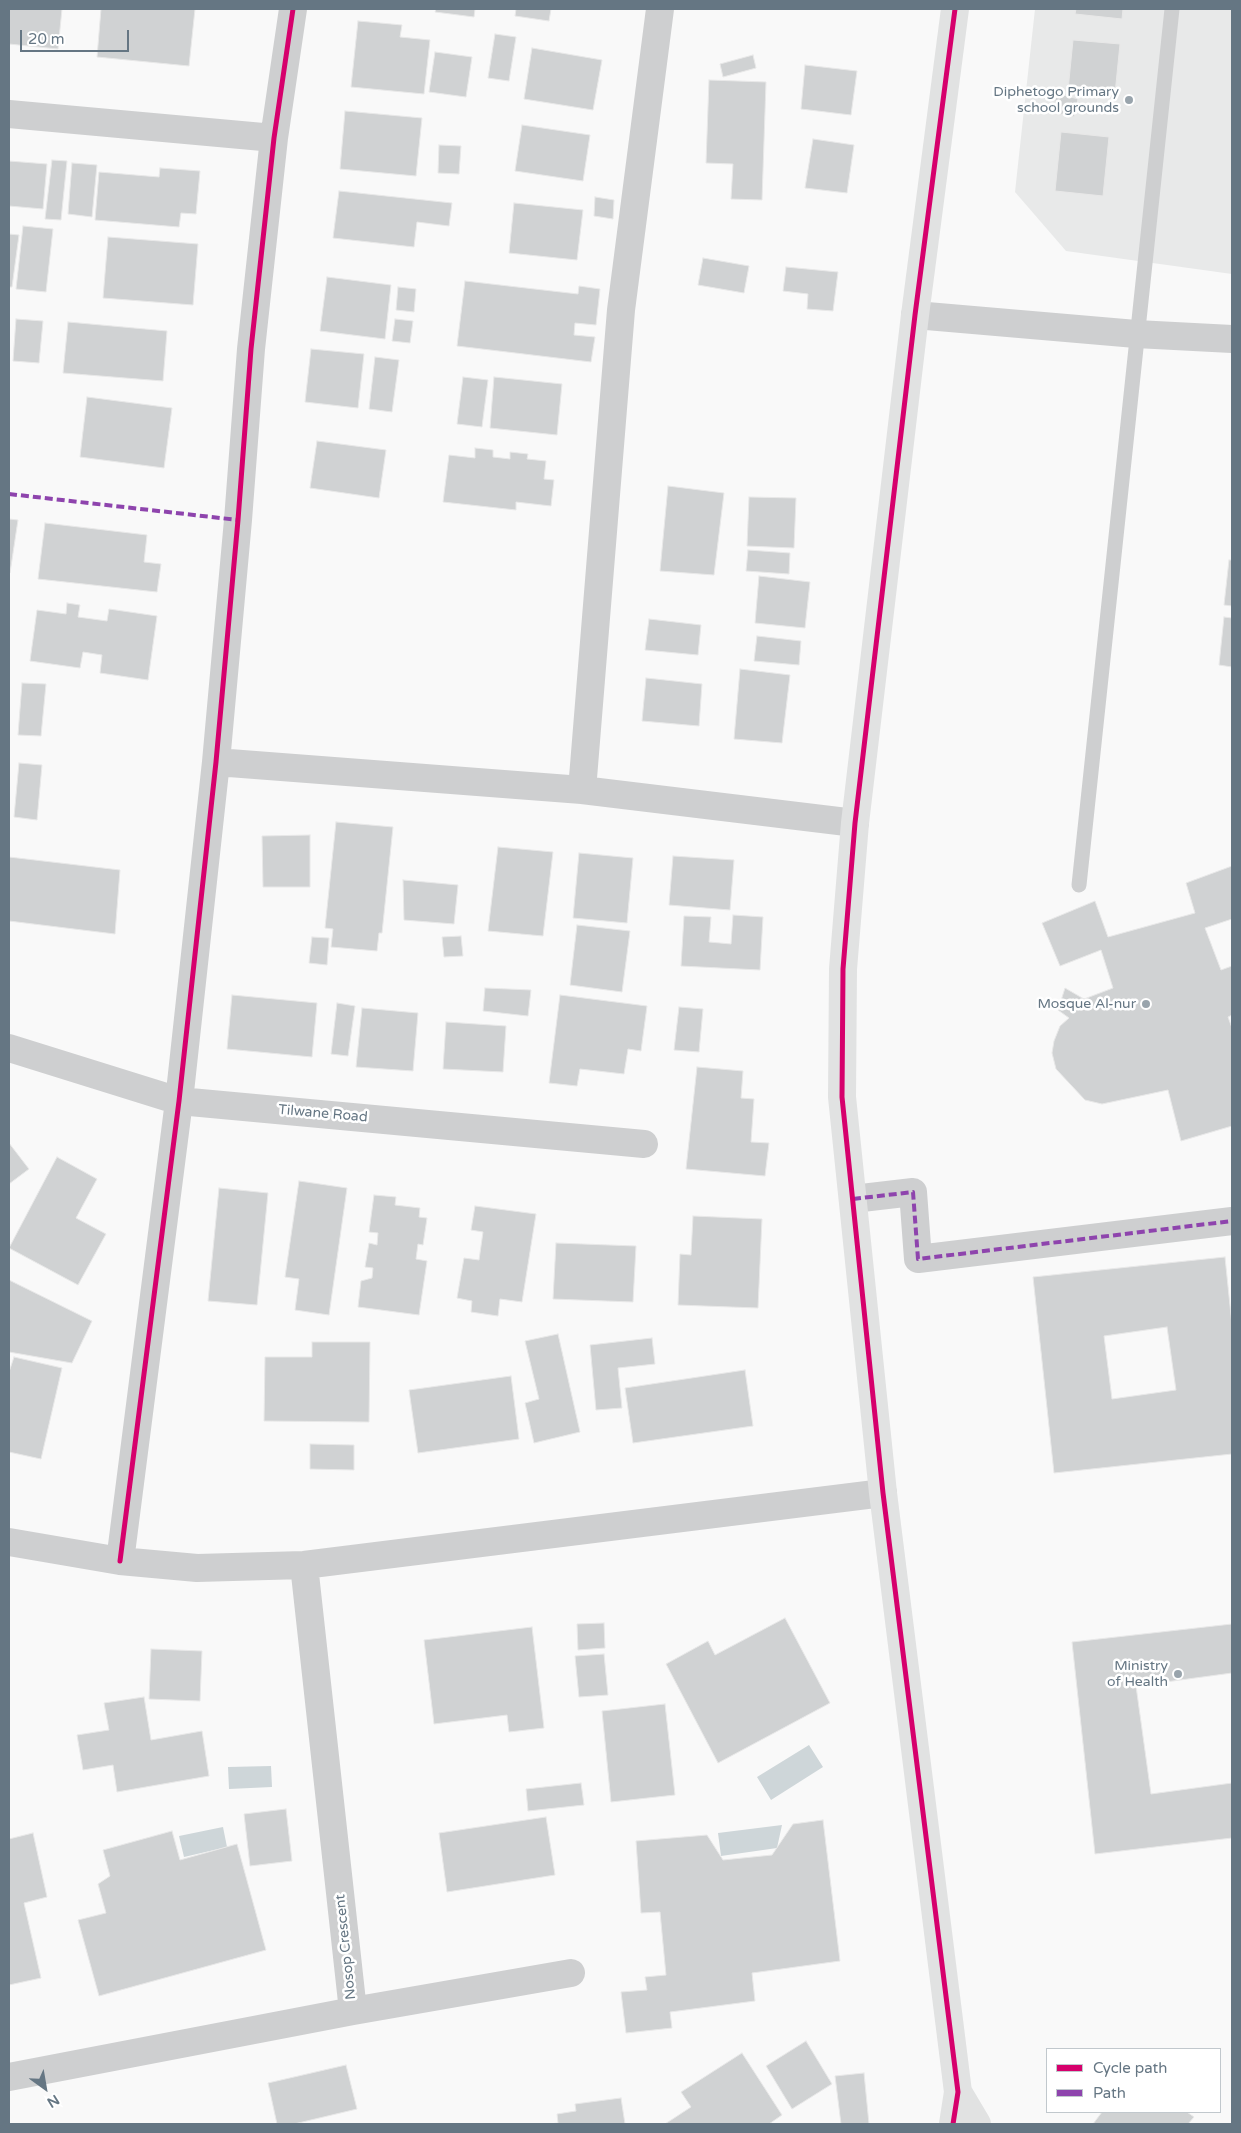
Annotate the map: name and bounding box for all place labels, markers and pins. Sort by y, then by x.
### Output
place label: Diphetogo Primary school grounds [993,84,1119,116]
marker: Diphetogo Primary school grounds [1123,94,1135,106]
place label: Mosque Al-nur [1037,996,1136,1012]
marker: Mosque Al-nur [1140,998,1152,1010]
place label: Ministry of Health [1107,1658,1168,1690]
marker: Ministry of Health [1172,1668,1184,1680]

